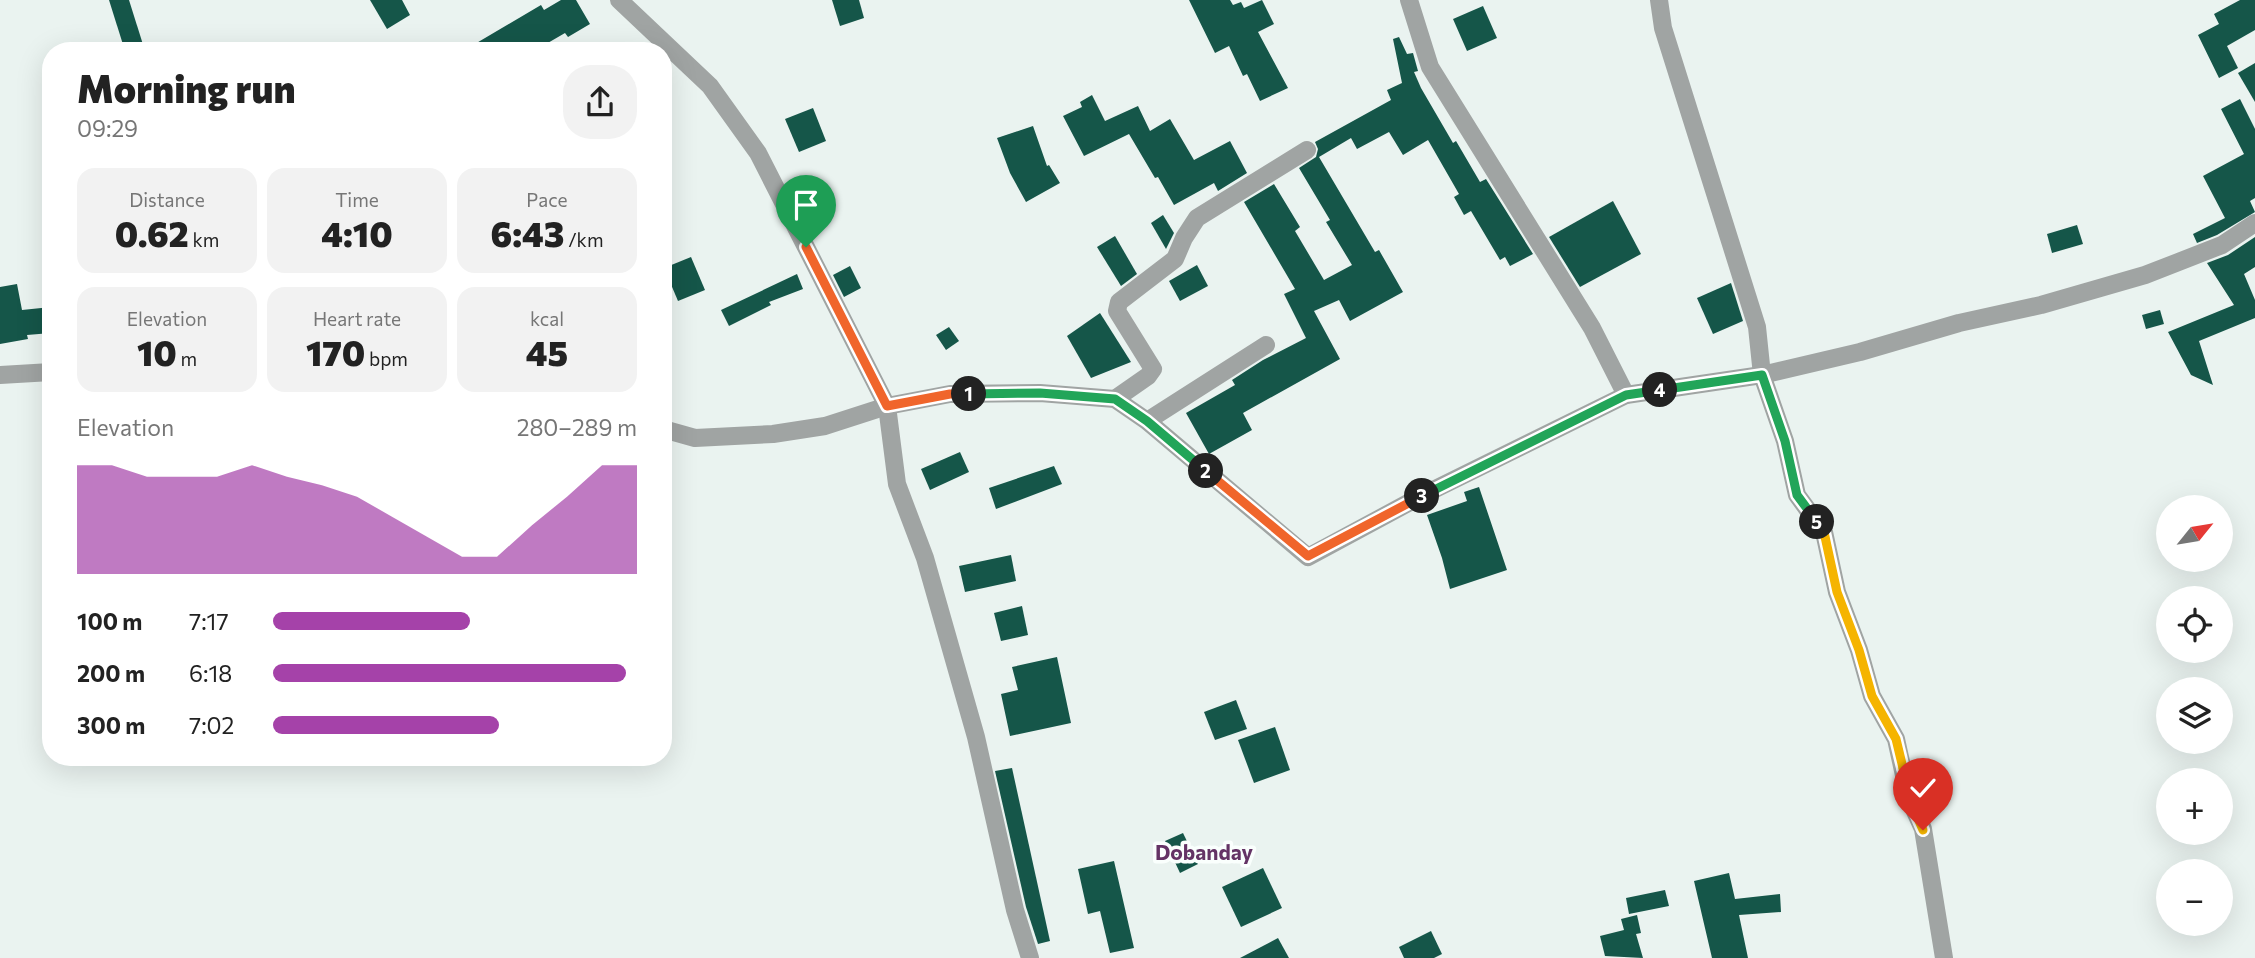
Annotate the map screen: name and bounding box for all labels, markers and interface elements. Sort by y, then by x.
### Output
text: Morning run [77,64,296,111]
button: share [563,65,637,139]
text: 09:29 [77,114,138,142]
pin [776,175,836,247]
icon: arrive [787,186,825,224]
text: Distance [129,188,205,211]
text: Time [335,188,379,211]
text: Pace [526,188,568,211]
text: 0.62 [115,211,189,254]
text: 4:10 [321,211,393,254]
text: 6:43 [491,211,565,254]
text: km [189,228,219,251]
text: /km [565,228,603,251]
text: Elevation [127,307,207,330]
text: Heart rate [313,307,401,330]
text: kcal [530,307,564,330]
text: 10 [137,330,177,373]
text: 170 [306,330,365,373]
text: 45 [526,330,568,373]
text: m [177,347,197,370]
text: bpm [365,347,408,370]
pin: 4 [1642,372,1678,408]
pin: 1 [951,376,986,412]
text: 4 [1654,378,1665,401]
text: 1 [964,382,973,405]
text: Elevation [77,413,174,441]
text: 280–289 m [517,413,637,441]
pin: 2 [1188,454,1224,489]
text: 2 [1200,459,1211,482]
pin: 3 [1404,478,1440,514]
text: 3 [1416,484,1427,507]
north arrow [2156,495,2233,572]
map controls [2156,495,2233,936]
pin: 5 [1800,504,1834,540]
text: 5 [1811,510,1822,533]
button: locate [2156,586,2233,663]
text: 100 m [77,607,142,635]
text: 7:17 [189,607,229,635]
text: 200 m [77,659,145,687]
text: 6:18 [189,659,232,687]
button: layers [2156,677,2233,754]
text: 300 m [77,711,145,739]
text: 7:02 [189,711,234,739]
pin [1893,758,1953,830]
button: + [2156,768,2233,845]
icon: check [1904,769,1942,807]
district label: Dobanday [1155,839,1254,864]
button: − [2156,859,2233,936]

